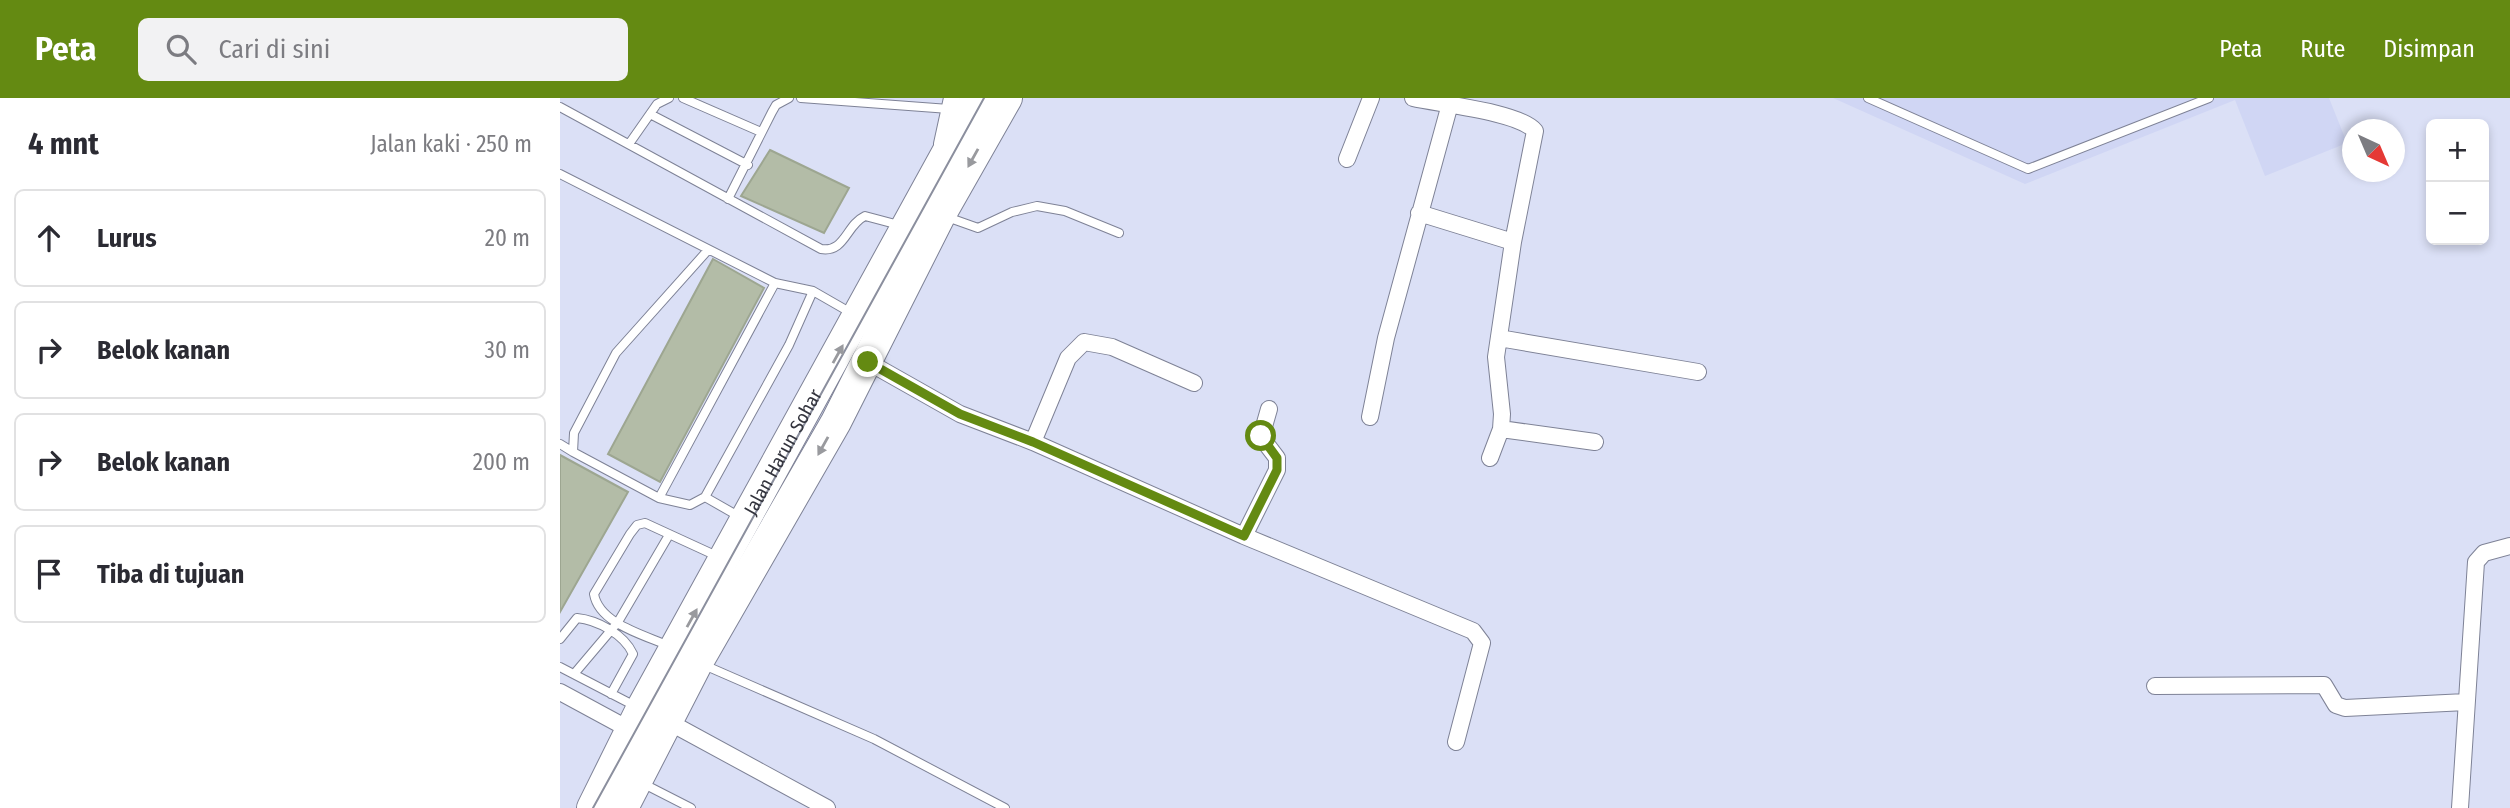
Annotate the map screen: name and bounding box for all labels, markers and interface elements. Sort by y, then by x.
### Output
search box [138,18,628,81]
text: Peta [35,29,96,69]
icon: search [162,30,200,68]
text: Cari di sini [218,34,330,65]
text: Peta [2219,35,2262,63]
text: Rute [2300,35,2345,63]
text: Disimpan [2383,35,2475,63]
north arrow [2342,119,2405,182]
map controls [2426,119,2489,245]
button: + [2426,119,2489,182]
text: 4 mnt [28,126,99,162]
text: Jalan kaki · 250 m [370,130,532,158]
one-way arrow [967,148,979,167]
button: − [2426,182,2489,245]
icon: ahead [30,219,68,257]
text: Lurus [97,223,157,254]
text: 20 m [485,224,530,252]
icon: right [30,331,68,369]
text: Belok kanan [97,335,230,366]
text: 30 m [485,336,530,364]
one-way arrow [832,344,844,364]
route end [852,346,883,377]
street label: Jalan Harun Sohar [739,384,827,519]
route start [1245,420,1276,451]
one-way arrow [817,436,829,455]
icon: right [30,443,68,481]
text: Belok kanan [97,447,230,478]
text: 200 m [473,448,530,476]
icon: arrive [30,555,68,593]
text: Tiba di tujuan [97,559,244,590]
one-way arrow [686,608,698,627]

